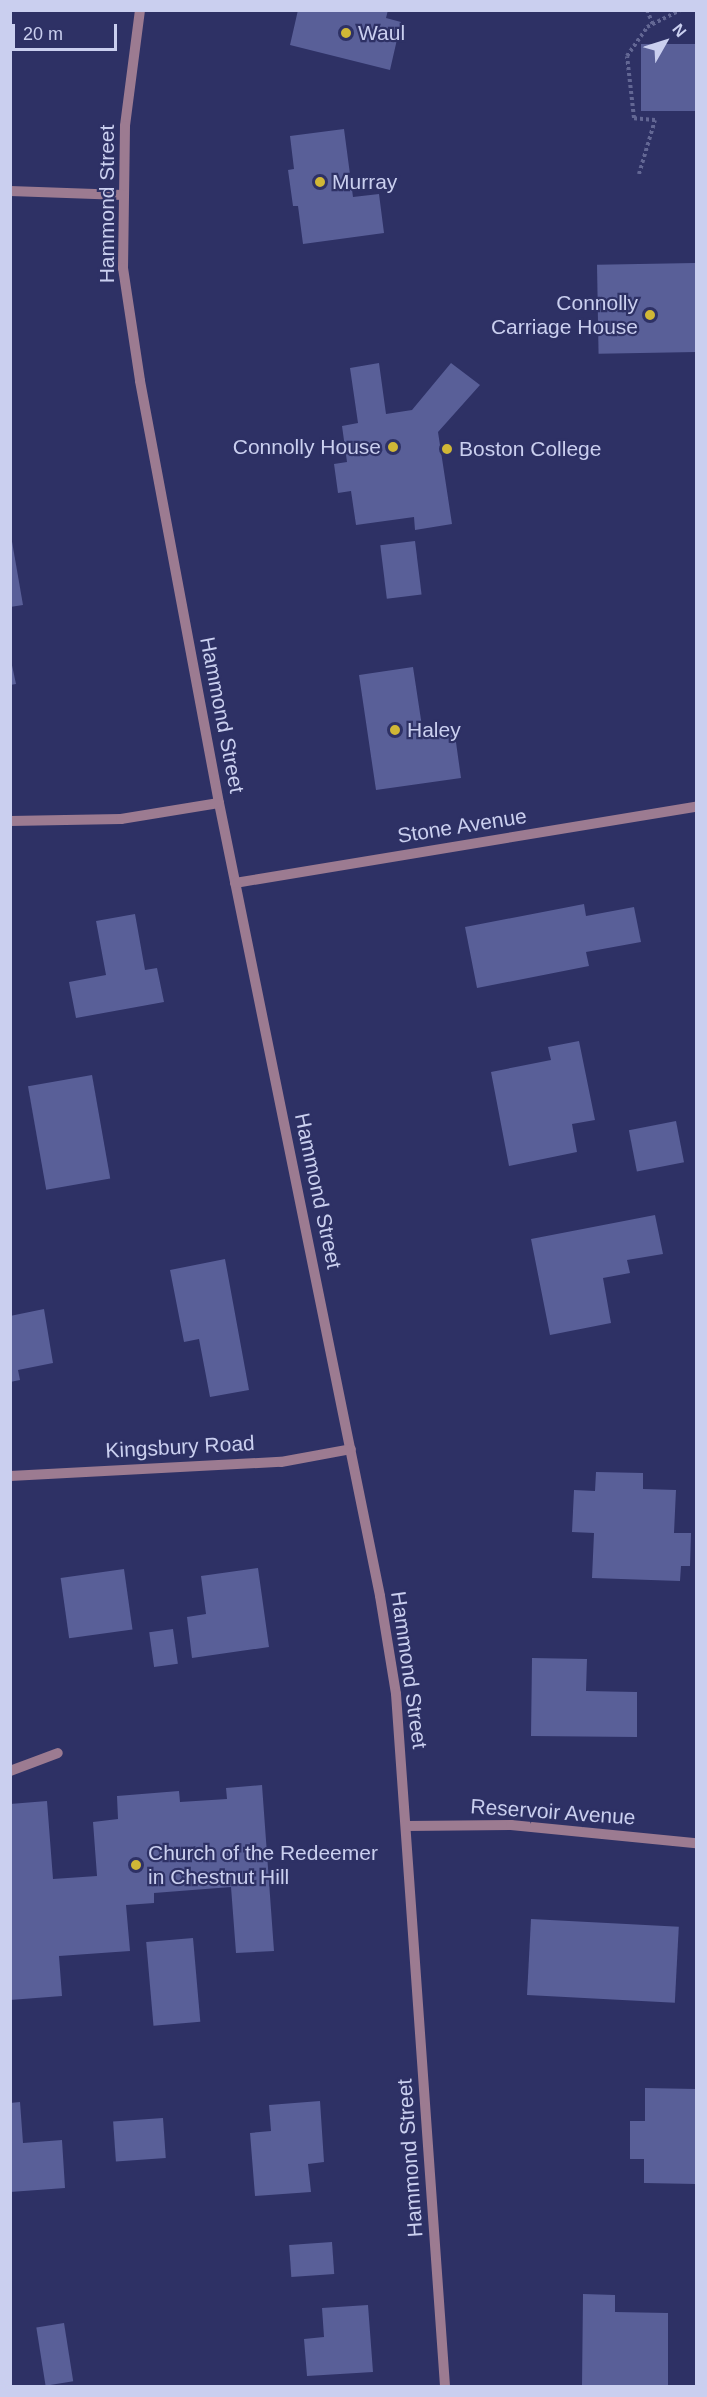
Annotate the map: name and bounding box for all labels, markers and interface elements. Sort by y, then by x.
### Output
scale bar [15,12,120,50]
north arrow [635,12,695,72]
place label: Waul [358,20,405,46]
text: N [669,21,690,40]
text: 20 m [23,24,63,44]
marker: Waul [339,26,353,40]
street label: Hammond Street [94,125,120,283]
place label: Murray [332,169,397,195]
marker: Murray [313,175,327,189]
place label: Connolly Carriage House [491,290,638,340]
marker: Connolly Carriage House [643,308,657,322]
place label: Connolly House [233,434,381,460]
place label: Boston College [459,436,601,462]
marker: Connolly House [386,440,400,454]
marker: Boston College [440,442,454,456]
street label: Hammond Street [194,635,250,795]
place label: Haley [407,717,461,743]
marker: Haley [388,723,402,737]
street label: Stone Avenue [395,803,529,849]
street label: Hammond Street [289,1111,347,1271]
street label: Kingsbury Road [105,1431,255,1463]
street label: Hammond Street [385,1590,433,1750]
street label: Reservoir Avenue [469,1794,637,1830]
place label: Church of the Redeemer in Chestnut Hill [148,1840,378,1890]
marker: Church of the Redeemer in Chestnut Hill [129,1858,143,1872]
street label: Hammond Street [392,2078,428,2238]

